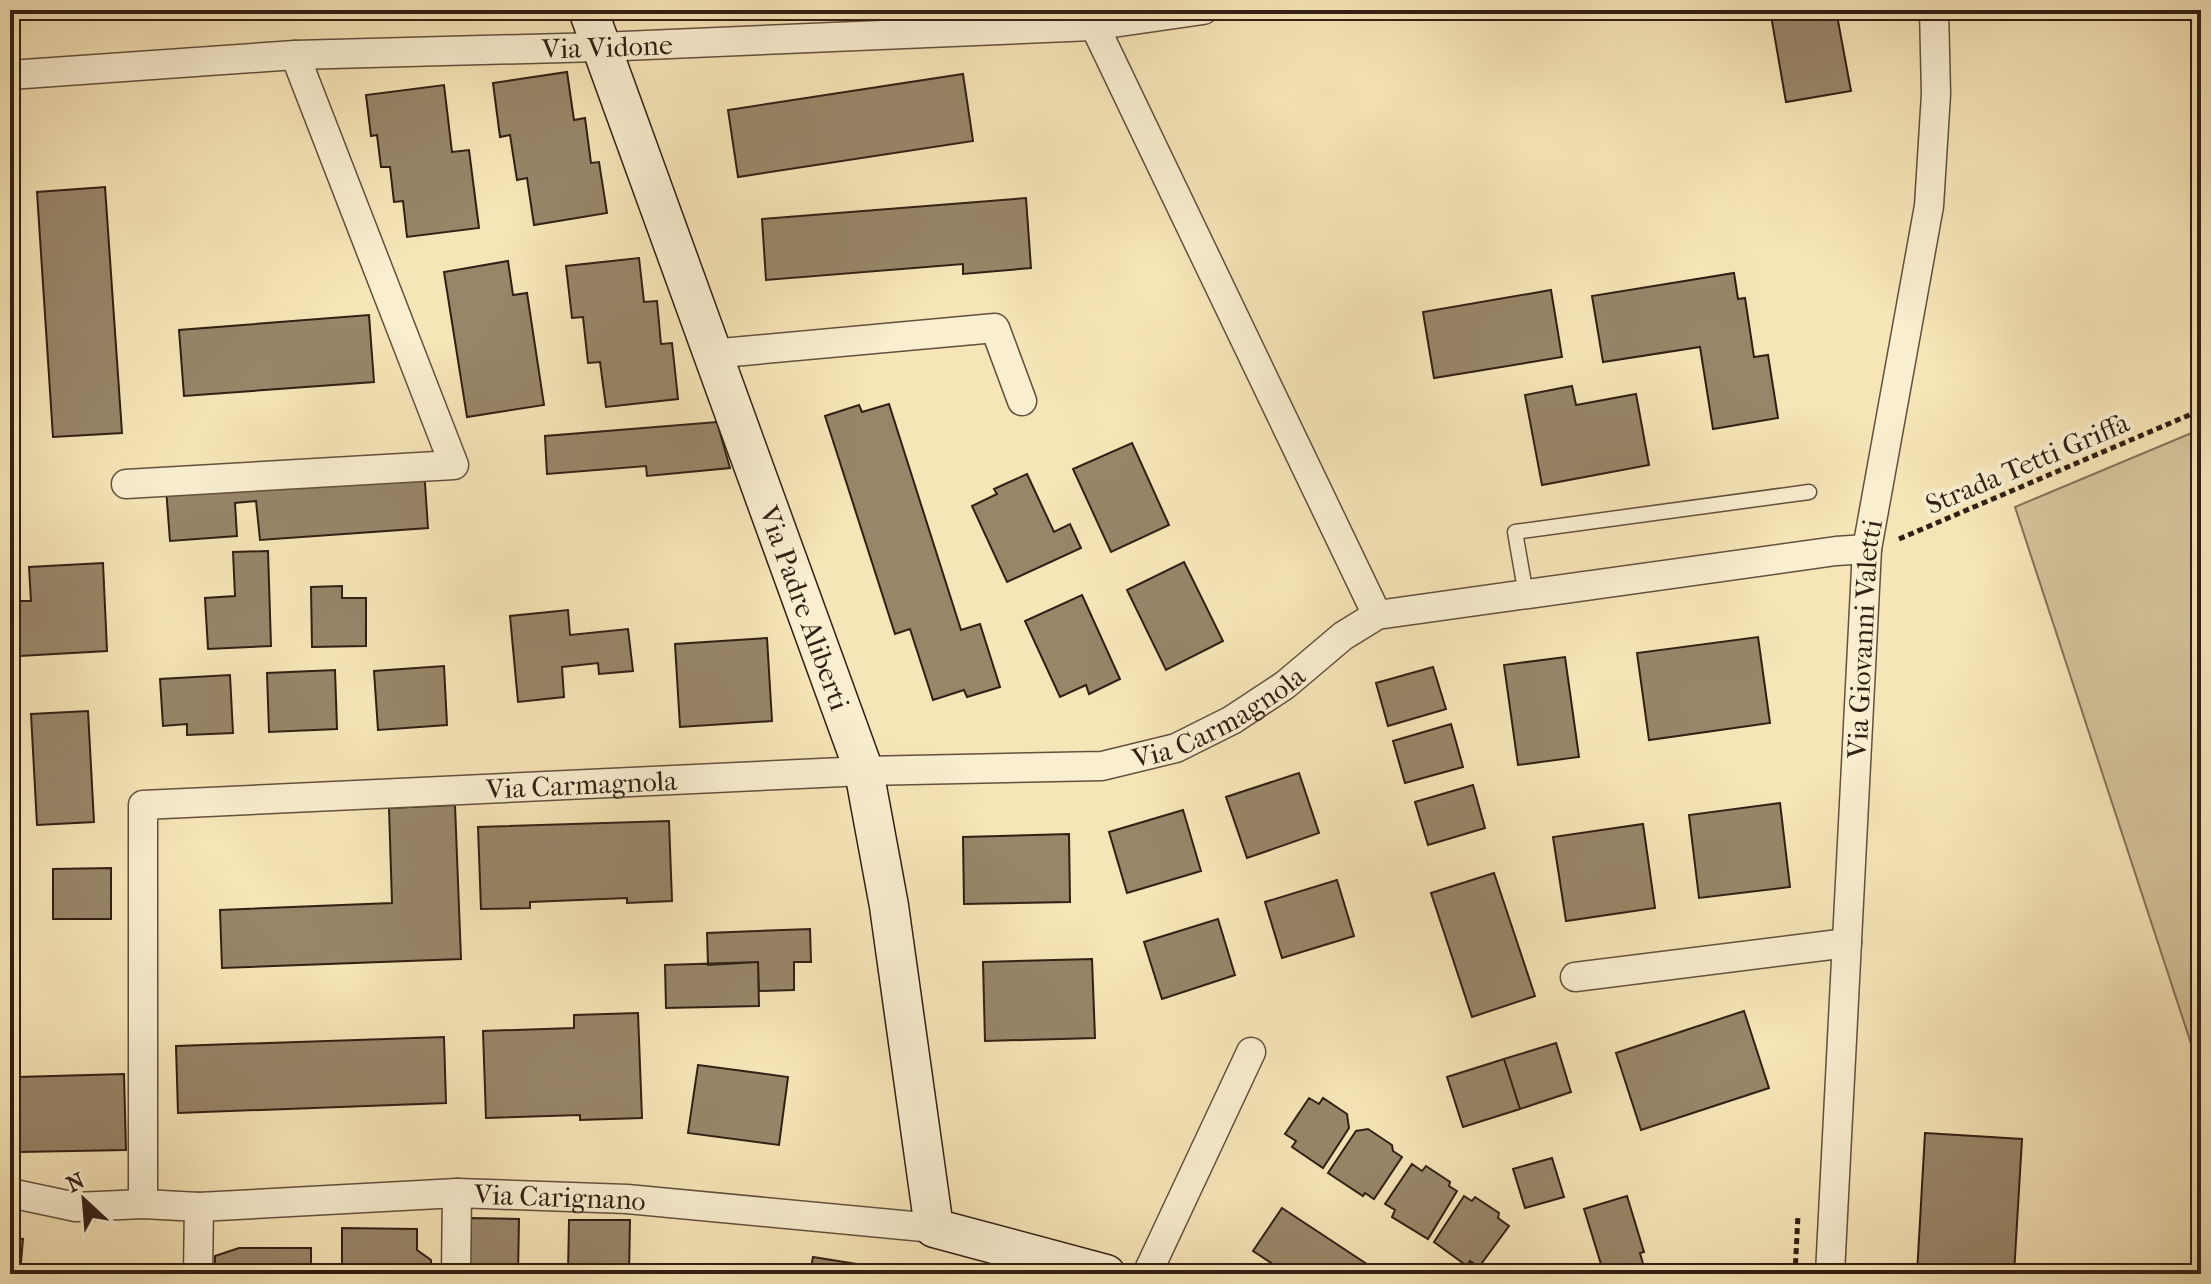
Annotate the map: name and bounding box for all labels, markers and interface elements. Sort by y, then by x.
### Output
street label: Via Vidone [540,28,673,66]
street label: Strada Tetti Griffa [1921,405,2135,521]
street label: Via Padre Aliberti [752,501,856,715]
street label: Via Giovanni Valetti [1840,517,1889,760]
street label: Via Carmagnola [1128,659,1312,775]
street label: Via Carmagnola [484,764,679,806]
north arrow [44,1160,124,1240]
text: N [62,1167,89,1198]
street label: Via Carignano [472,1178,647,1218]

